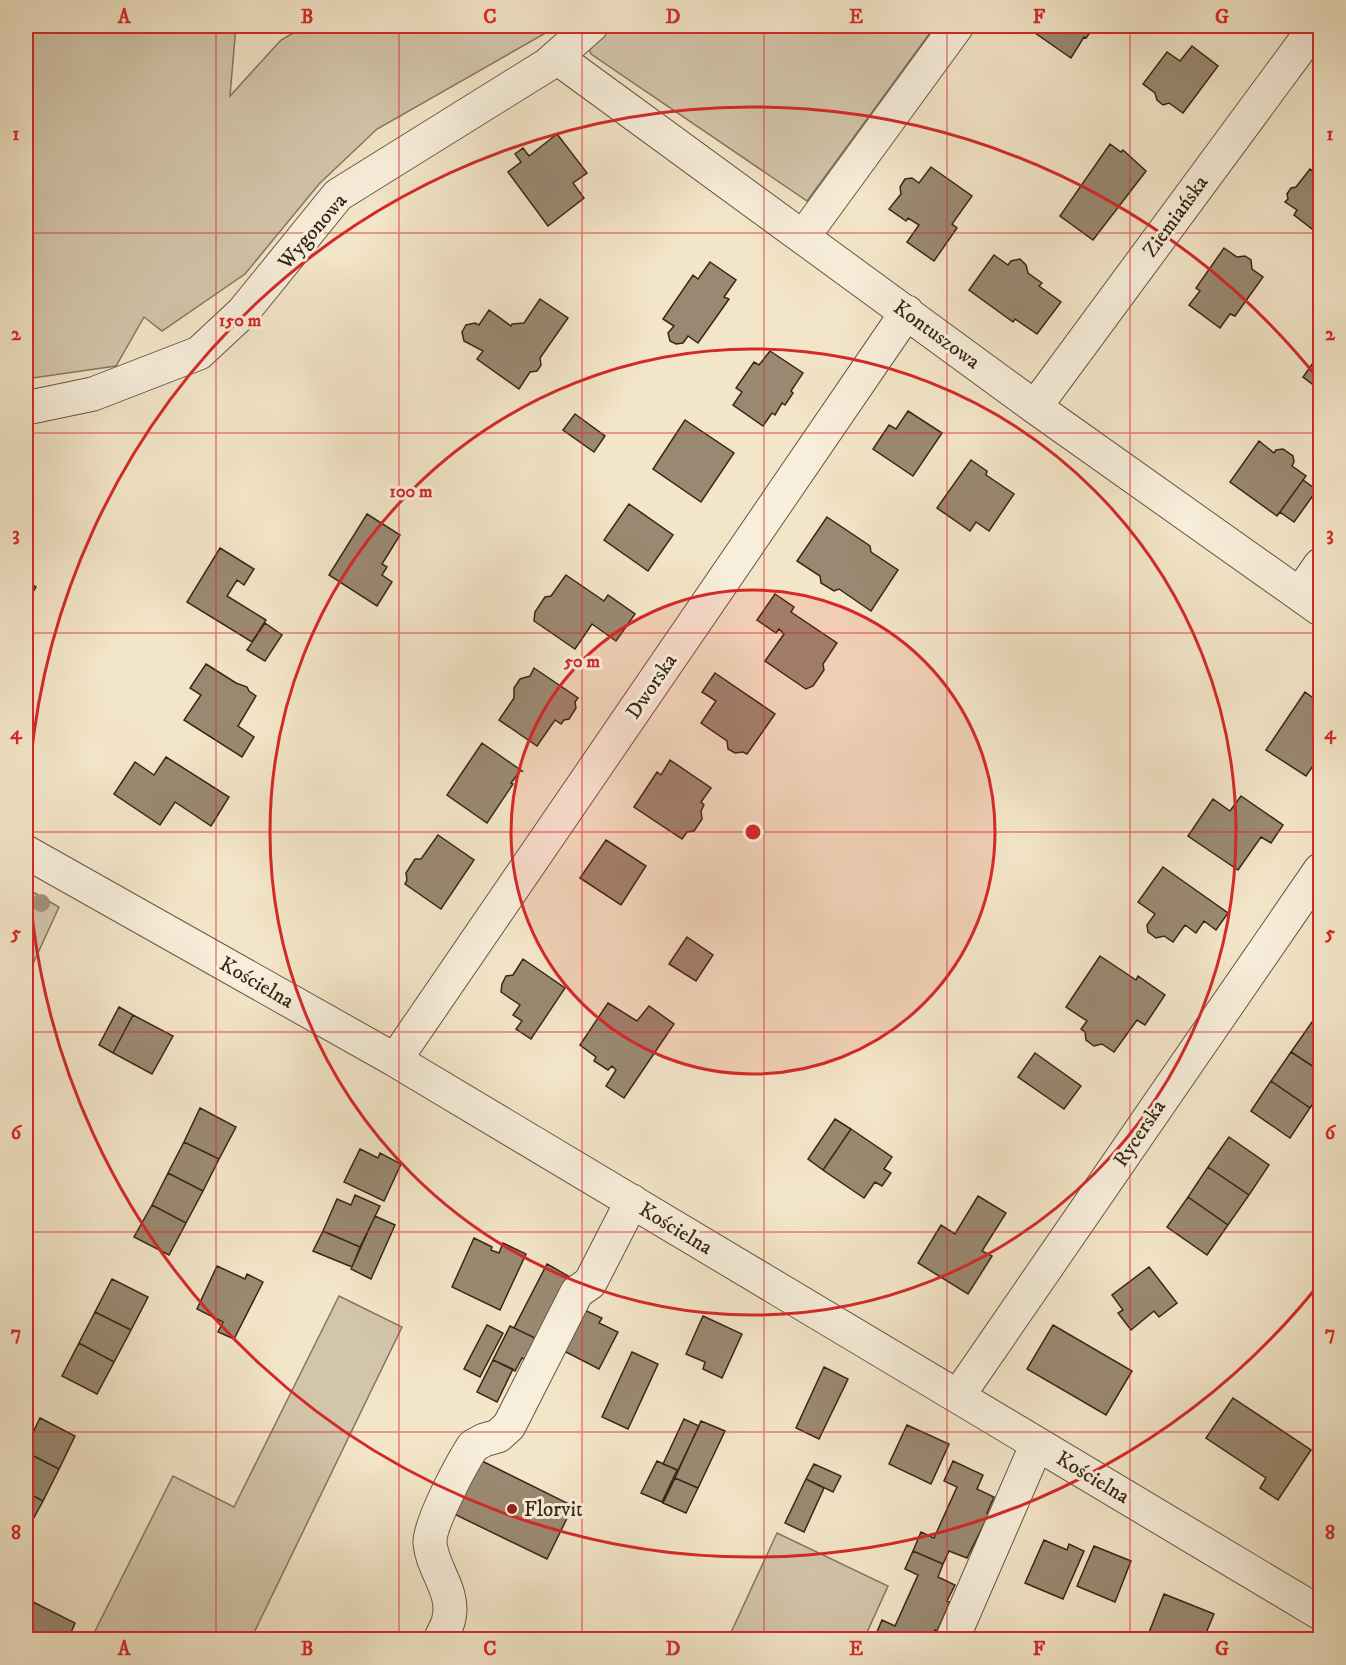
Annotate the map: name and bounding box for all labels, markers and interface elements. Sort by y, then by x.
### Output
text: A [117,5,132,30]
text: B [301,5,313,30]
text: C [483,5,497,30]
text: D [666,5,681,30]
text: E [849,5,863,30]
text: F [1033,5,1046,30]
text: G [1215,5,1229,30]
text: 1 [12,122,20,147]
text: 1 [1326,122,1334,147]
street label: Ziemiańska [1137,170,1214,263]
street label: Wygonowa [272,188,353,276]
street label: Kontuszowa [888,295,985,375]
text: 150 m [219,310,262,332]
text: 2 [11,322,22,347]
text: 2 [1325,322,1336,347]
text: 100 m [389,481,433,503]
text: 3 [12,522,20,547]
text: 3 [1326,522,1334,547]
street label: Dworska [621,649,683,724]
text: 50 m [563,651,600,673]
text: 4 [10,721,23,746]
text: 4 [1324,721,1337,746]
centre of rings [743,822,763,842]
text: 5 [10,921,21,946]
text: 5 [1324,921,1335,946]
street label: Kościelna [215,951,298,1014]
street label: Rycerska [1108,1095,1172,1172]
text: 6 [11,1121,23,1146]
text: 6 [1325,1121,1337,1146]
street label: Kościelna [634,1197,717,1261]
text: 7 [11,1321,21,1346]
text: 7 [1325,1321,1335,1346]
street label: Kościelna [1051,1446,1134,1510]
place label: Florvit [524,1497,583,1523]
marker: Florvit [505,1502,519,1516]
text: 8 [11,1521,21,1546]
text: 8 [1325,1521,1335,1546]
text: A [117,1637,132,1662]
text: B [301,1637,313,1662]
text: C [483,1637,497,1662]
text: D [666,1637,681,1662]
text: E [849,1637,863,1662]
text: F [1033,1637,1046,1662]
text: G [1215,1637,1229,1662]

